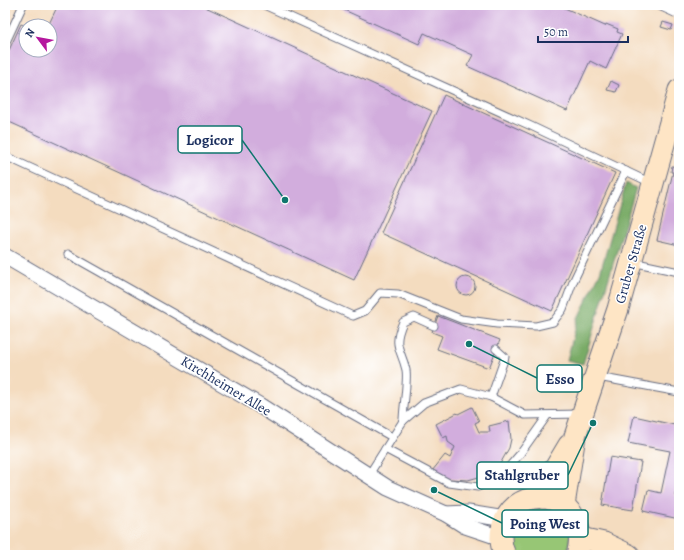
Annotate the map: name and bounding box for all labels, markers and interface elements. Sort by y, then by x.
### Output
north arrow [18,18,58,58]
scale bar [538,18,628,44]
text: 50 m [544,24,568,40]
text: N [21,26,38,40]
callout: Logicor [178,126,242,153]
text: Logicor [186,130,234,150]
street label: Gruber Straße [611,222,651,306]
street label: Kirchheimer Allee [177,351,275,421]
callout: Esso [537,365,582,392]
text: Esso [546,369,575,389]
callout: Stahlgruber [477,462,568,489]
text: Stahlgruber [484,465,560,485]
callout: Poing West [502,510,588,537]
text: Poing West [510,514,580,534]

